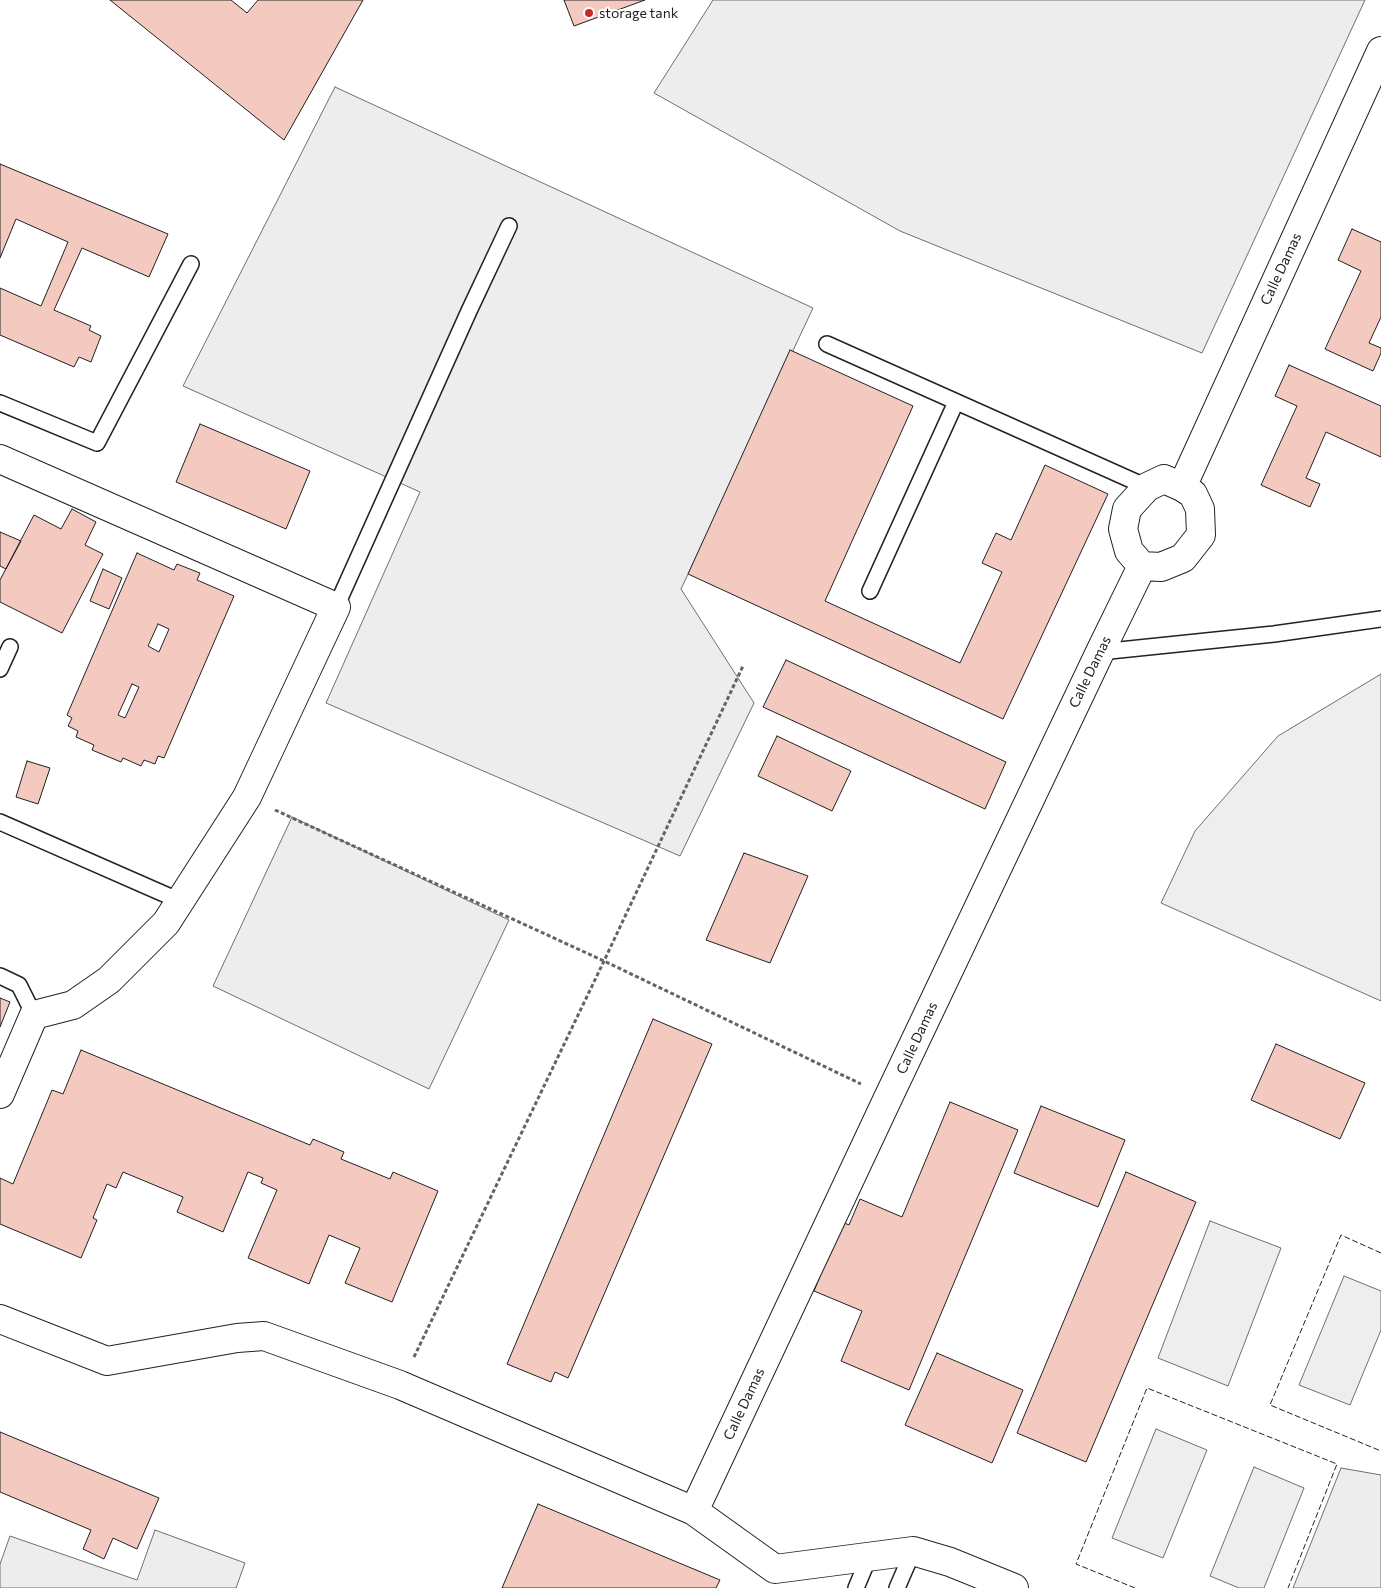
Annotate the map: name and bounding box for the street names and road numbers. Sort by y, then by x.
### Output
street label: Calle Damas [1257,230,1305,308]
street label: Calle Damas [1065,633,1115,711]
street label: Calle Damas [893,999,941,1077]
street label: Calle Damas [720,1365,768,1443]

